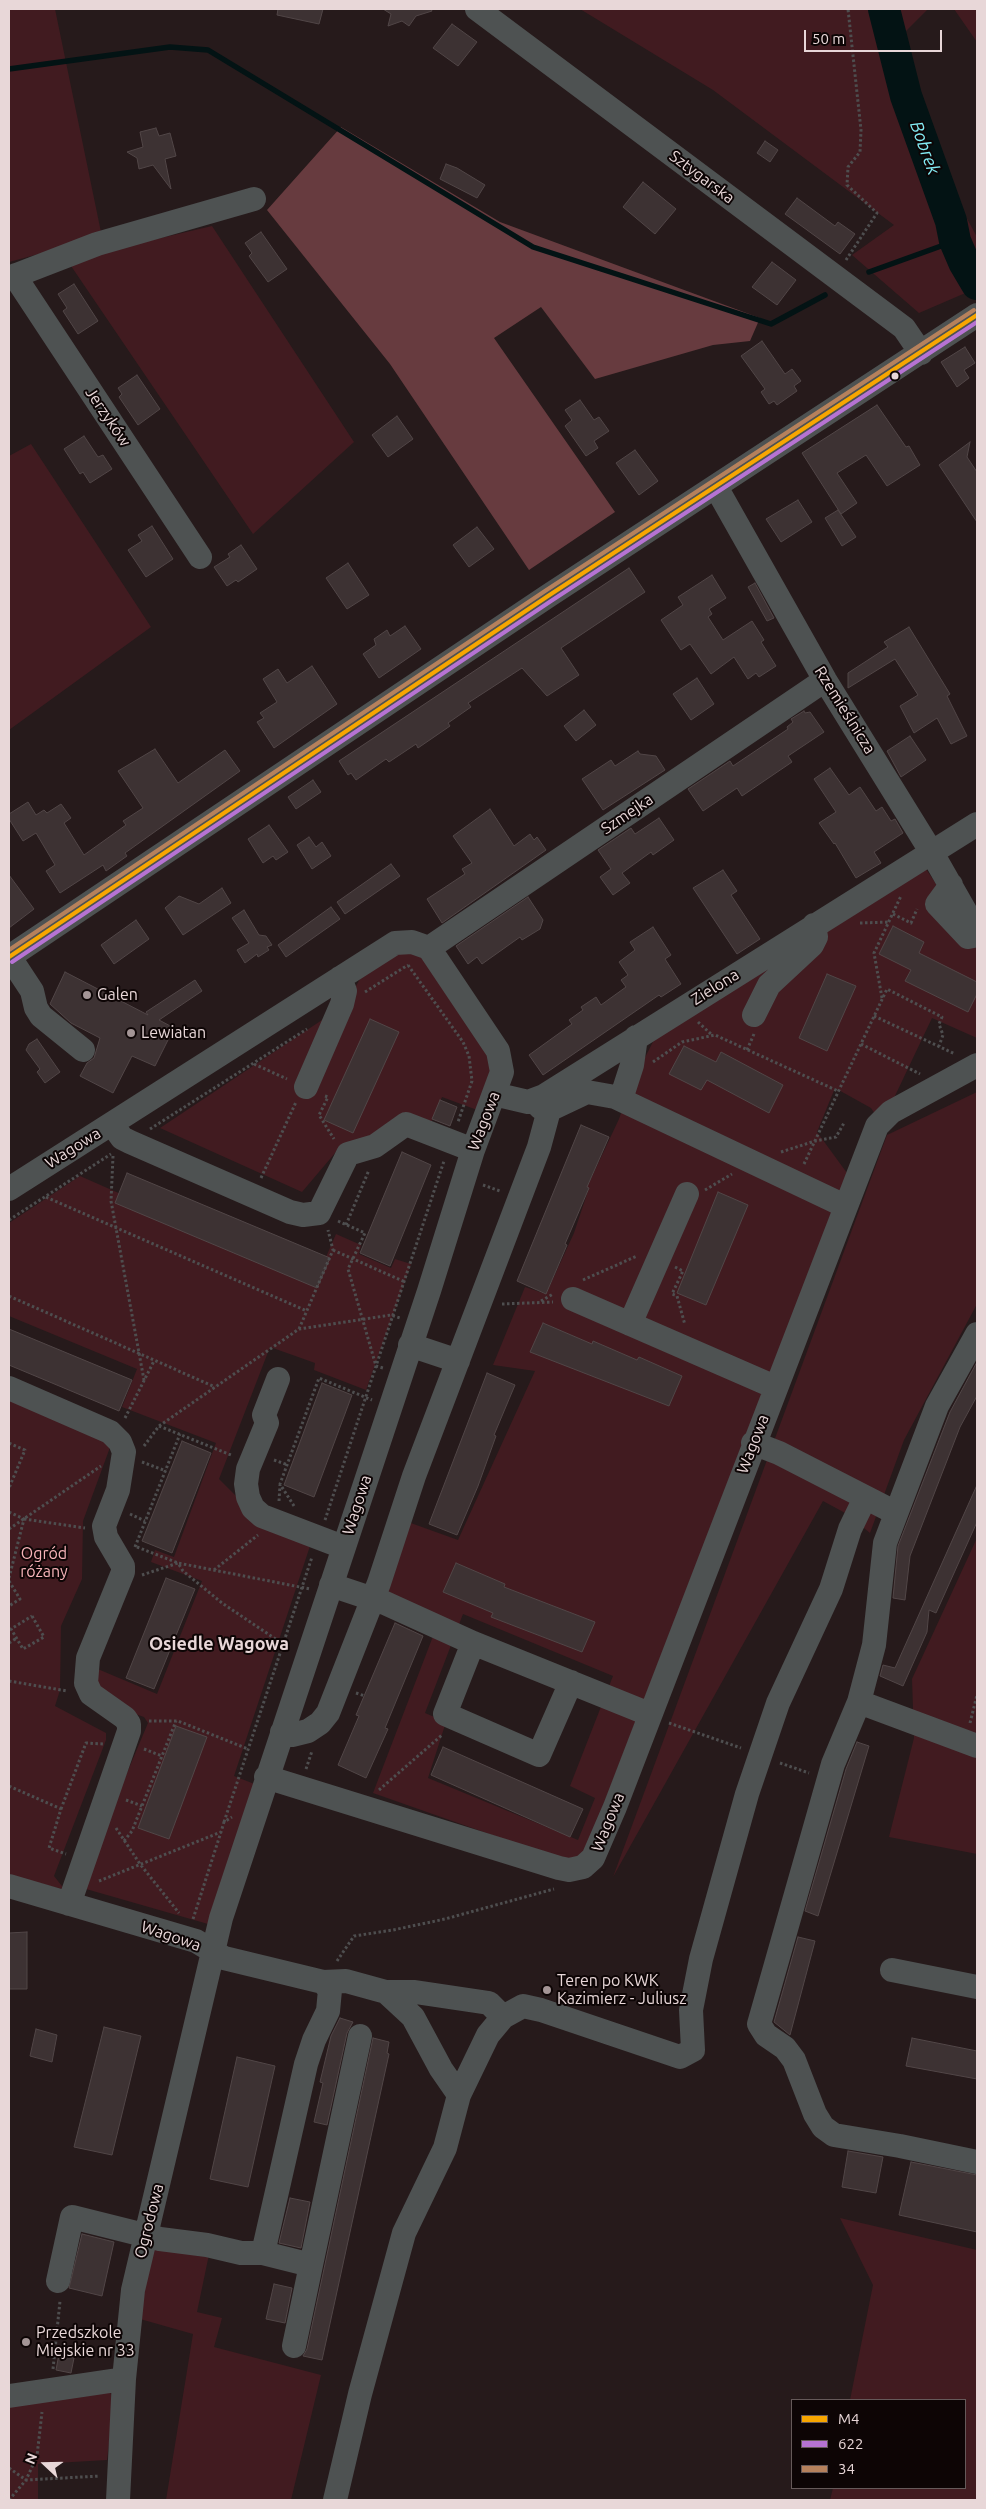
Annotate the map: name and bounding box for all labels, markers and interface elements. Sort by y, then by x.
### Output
scale bar [806,20,944,52]
text: 50 m [812,30,845,47]
water label: Bobrek [905,118,945,178]
street label: Sztygarska [666,146,738,208]
unlabelled marker [890,371,900,381]
street label: Jerzyków [81,384,135,450]
street label: Rzemieślnicza [810,663,880,757]
street label: Szmejka [597,790,657,838]
street label: Zielona [688,965,742,1009]
place label: Galen [97,985,138,1005]
marker: Galen [81,989,93,1001]
place label: Lewiatan [141,1023,206,1043]
marker: Lewiatan [125,1027,137,1039]
street label: Wagowa [464,1089,504,1153]
street label: Wagowa [42,1123,104,1173]
street label: Wagowa [733,1412,773,1476]
street label: Wagowa [338,1473,376,1537]
park label: Ogród różany [20,1544,68,1582]
district label: Osiedle Wagowa [149,1633,289,1655]
street label: Wagowa [588,1790,628,1854]
street label: Wagowa [139,1917,203,1955]
place label: Teren po KWK Kazimierz - Juliusz [557,1971,687,2009]
marker: Teren po KWK Kazimierz - Juliusz [541,1984,553,1996]
street label: Ogrodowa [130,2182,168,2260]
place label: Przedszkole Miejskie nr 33 [36,2323,135,2361]
marker: Przedszkole Miejskie nr 33 [20,2336,32,2348]
legend [791,2399,966,2489]
text: M4 [838,2410,860,2427]
text: 622 [838,2435,863,2452]
north arrow [20,2439,70,2489]
text: N [22,2451,40,2466]
text: 34 [838,2460,855,2477]

